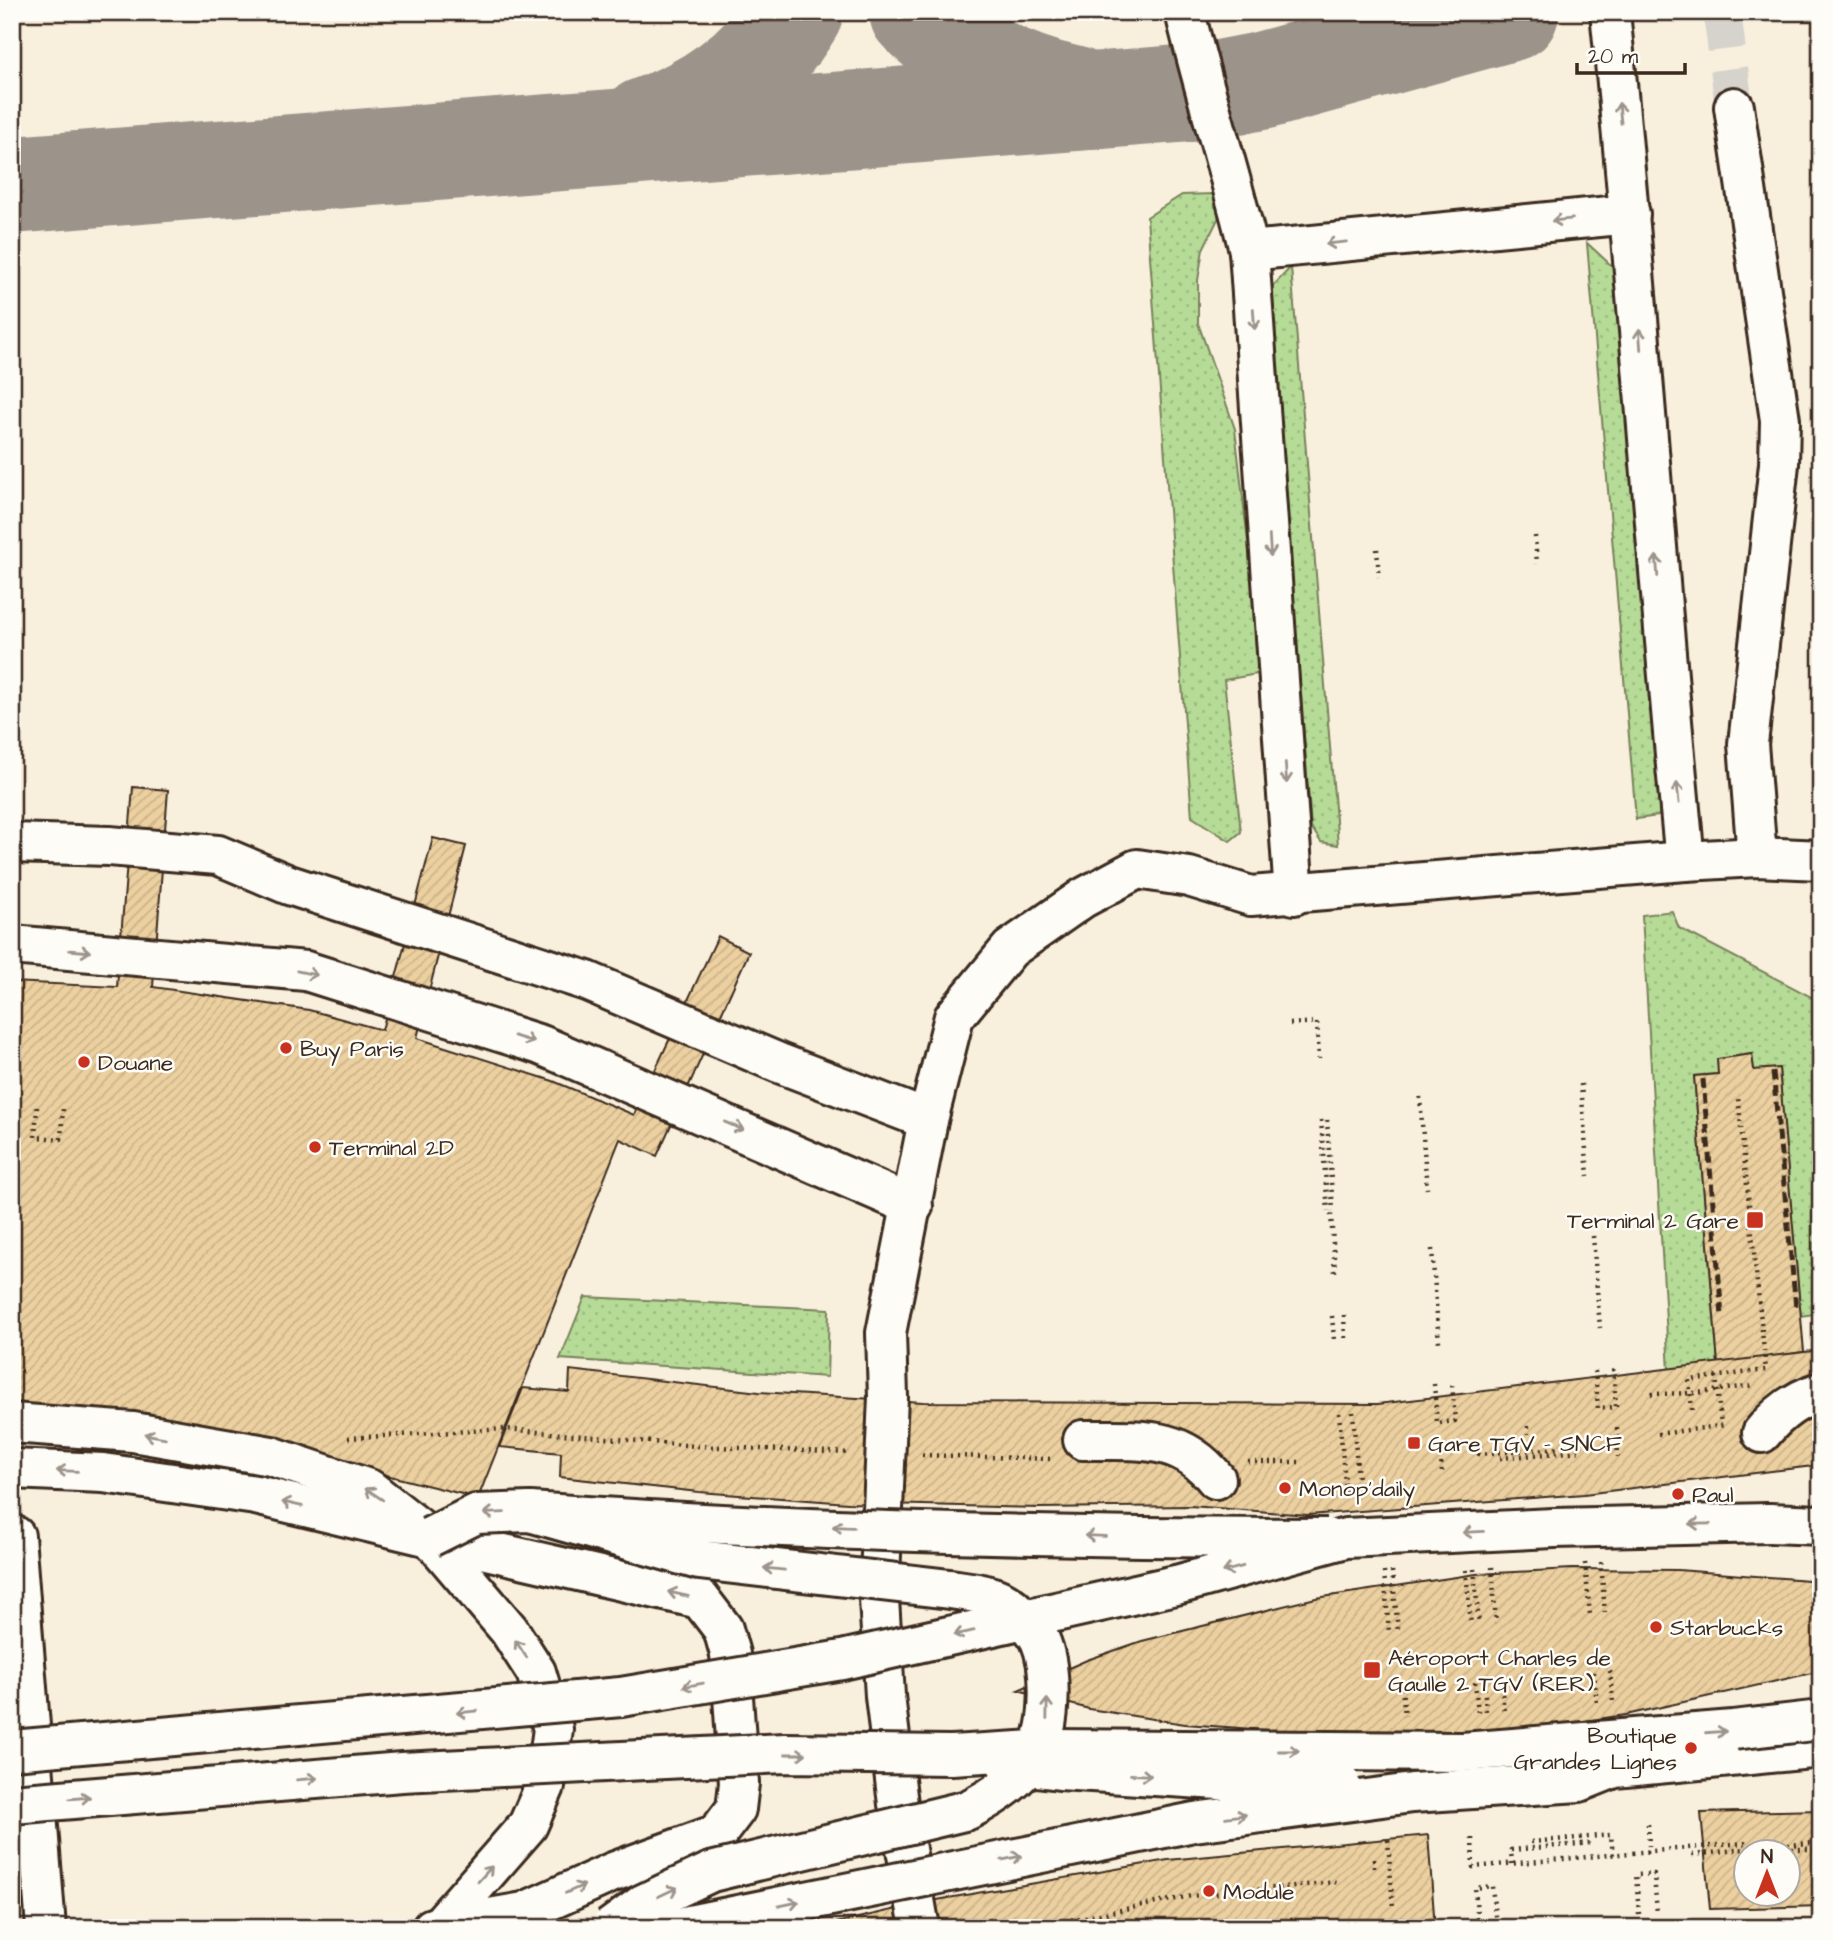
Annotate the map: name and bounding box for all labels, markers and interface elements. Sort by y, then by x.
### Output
scale bar [1577,32,1686,76]
text: 20 m [1588,42,1639,71]
one-way arrow [1613,102,1626,125]
one-way arrow [1552,214,1574,227]
one-way arrow [1325,236,1348,249]
one-way arrow [1248,308,1261,330]
one-way arrow [1633,329,1646,351]
one-way arrow [1264,534,1277,557]
one-way arrow [1650,555,1663,578]
one-way arrow [1280,761,1293,784]
one-way arrow [1671,782,1684,804]
one-way arrow [68,945,91,958]
one-way arrow [295,967,317,980]
place label: Buy Paris [300,1033,404,1066]
one-way arrow [513,1034,535,1047]
marker: Buy Paris [278,1040,294,1056]
place label: Douane [98,1047,173,1079]
marker: Douane [76,1054,92,1070]
one-way arrow [723,1121,744,1134]
place label: Terminal 2D [329,1132,454,1164]
marker: Terminal 2D [307,1139,323,1155]
place label: Terminal 2 Gare [1567,1205,1739,1237]
marker: Terminal 2 Gare [1745,1210,1765,1230]
place label: Gare TGV - SNCF [1428,1428,1622,1460]
one-way arrow [144,1429,167,1442]
marker: Gare TGV - SNCF [1406,1435,1422,1451]
one-way arrow [56,1465,79,1478]
place label: Monop'daily [1299,1473,1416,1506]
place label: Paul [1692,1479,1734,1511]
marker: Monop'daily [1277,1480,1293,1496]
one-way arrow [365,1486,384,1501]
marker: Paul [1670,1486,1686,1502]
one-way arrow [281,1497,304,1510]
one-way arrow [482,1506,505,1520]
one-way arrow [1689,1517,1712,1531]
one-way arrow [832,1521,855,1534]
one-way arrow [1462,1525,1485,1538]
one-way arrow [1084,1529,1107,1542]
one-way arrow [763,1562,786,1575]
one-way arrow [1222,1563,1245,1576]
one-way arrow [667,1587,690,1600]
place label: Starbucks [1670,1612,1783,1644]
marker: Starbucks [1648,1619,1664,1635]
one-way arrow [953,1626,976,1640]
one-way arrow [514,1640,528,1660]
place label: Aéroport Charles de Gaulle 2 TGV (RER) [1388,1642,1611,1700]
marker: Aéroport Charles de Gaulle 2 TGV (RER) [1362,1660,1382,1680]
one-way arrow [682,1679,705,1692]
one-way arrow [1041,1698,1054,1721]
one-way arrow [456,1706,479,1719]
place label: Boutique Grandes Lignes [1513,1720,1677,1779]
one-way arrow [1704,1725,1726,1738]
marker: Boutique Grandes Lignes [1683,1740,1699,1756]
one-way arrow [1277,1744,1300,1758]
one-way arrow [784,1747,807,1761]
one-way arrow [1129,1769,1152,1782]
one-way arrow [295,1772,318,1785]
one-way arrow [68,1791,91,1804]
one-way arrow [1224,1810,1246,1823]
north arrow [1731,1839,1801,1909]
text: N [1761,1844,1773,1871]
one-way arrow [1000,1851,1023,1865]
one-way arrow [476,1866,493,1883]
place label: Module [1223,1876,1295,1908]
one-way arrow [564,1882,585,1895]
marker: Module [1201,1883,1217,1899]
one-way arrow [657,1885,678,1898]
one-way arrow [777,1897,800,1911]

